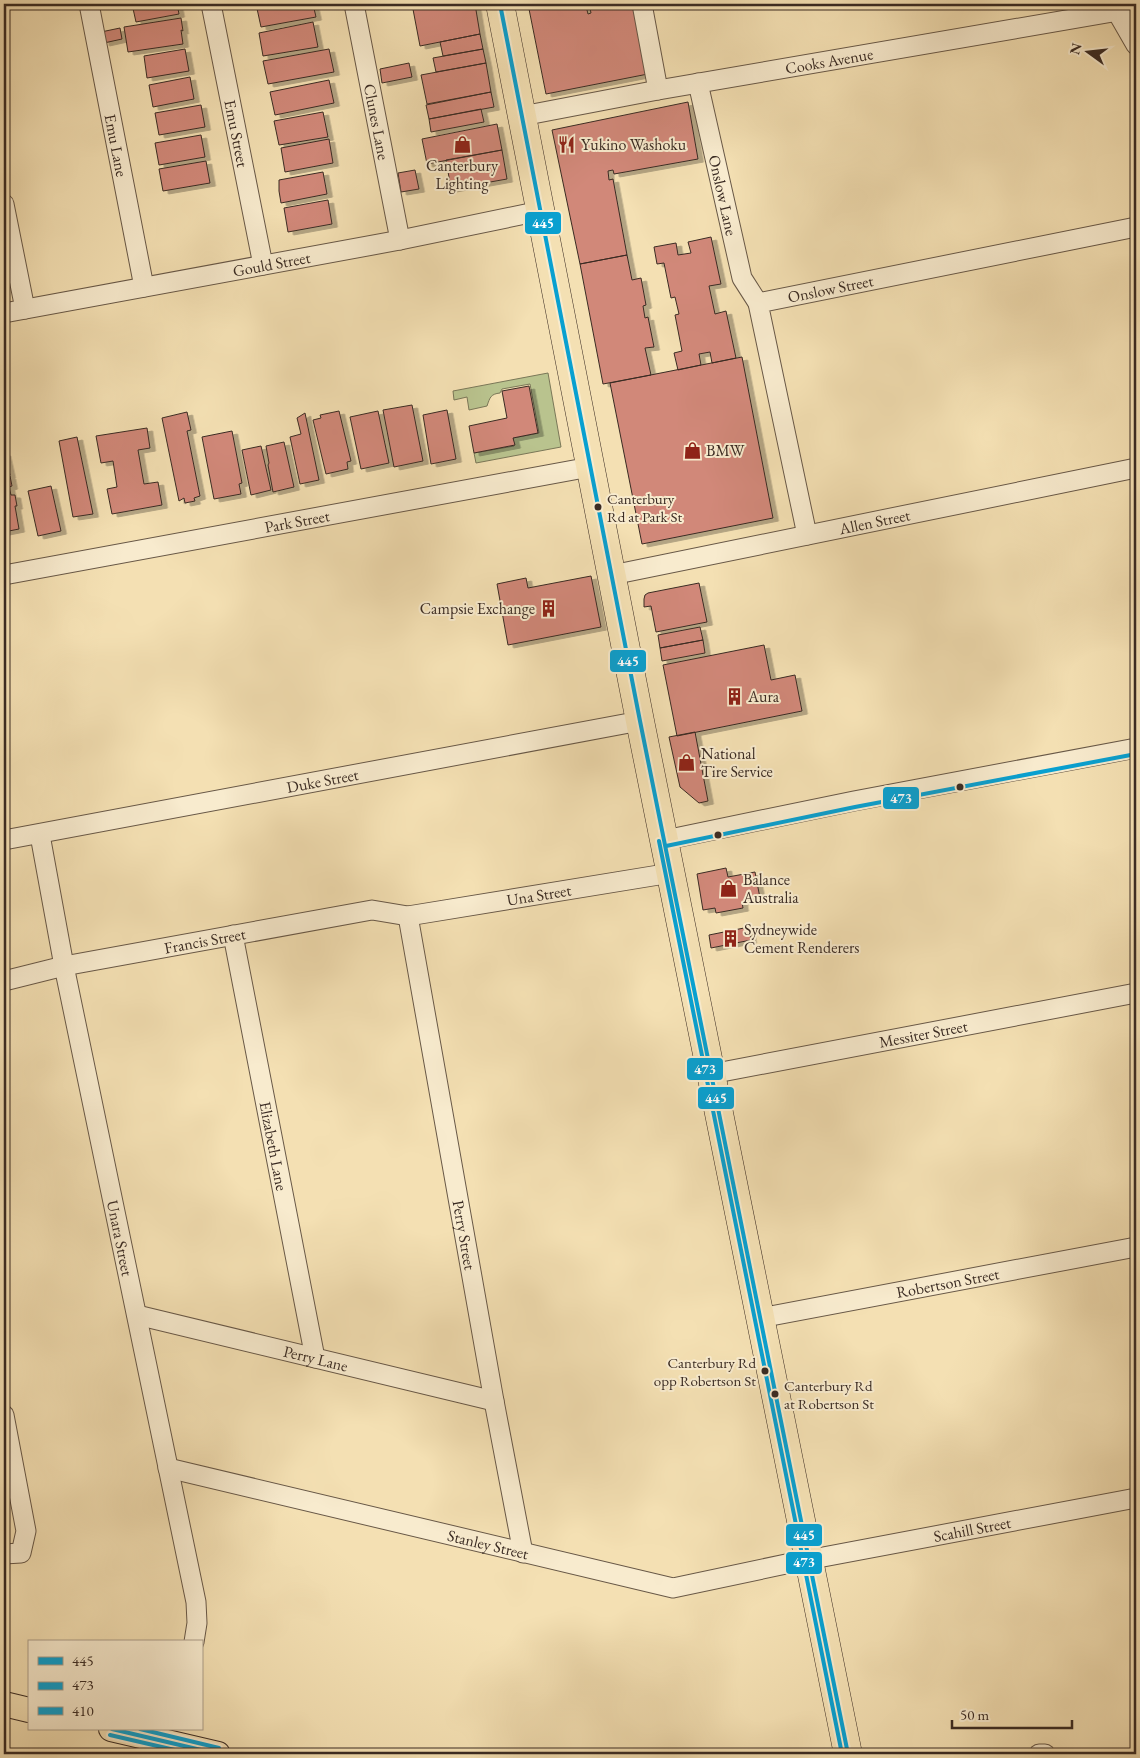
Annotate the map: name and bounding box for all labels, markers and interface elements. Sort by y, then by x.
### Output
north arrow [1062,28,1112,78]
text: N [1065,40,1086,56]
street label: Cooks Avenue [783,43,875,79]
street label: Clunes Lane [359,82,395,162]
street label: Emu Street [220,98,254,169]
street label: Emu Lane [100,112,133,179]
shop icon: Canterbury Lighting [452,134,472,154]
restaurant icon: Yukino Washoku [557,134,577,154]
place label: Yukino Washoku [581,134,687,155]
street label: Onslow Lane [704,153,743,237]
place label: Canterbury Lighting [426,155,499,194]
line badge: 445 [524,211,562,235]
text: 445 [532,214,554,232]
street label: Gould Street [231,246,312,281]
street label: Onslow Street [786,270,875,307]
shop icon: BMW [682,440,702,460]
place label: BMW [706,440,745,461]
place label: Canterbury Rd at Park St [607,489,683,526]
marker: Canterbury Rd at Park St [593,502,603,512]
street label: Allen Street [836,504,912,539]
street label: Park Street [263,505,331,537]
place label: Campsie Exchange [420,598,535,619]
building icon: Campsie Exchange [539,598,559,618]
line badge: 445 [609,649,647,673]
text: 445 [617,652,639,670]
building icon: Aura [724,686,744,706]
place label: Aura [747,686,780,707]
place label: National Tire Service [701,743,773,782]
shop icon: National Tire Service [677,752,697,772]
street label: Duke Street [285,763,360,797]
unlabelled marker [955,782,965,792]
line badge: 473 [882,786,920,810]
text: 473 [890,789,912,807]
unlabelled marker [713,830,723,840]
place label: Balance Australia [742,869,799,908]
shop icon: Balance Australia [719,878,739,898]
street label: Una Street [505,879,573,910]
place label: Sydneywide Cement Renderers [744,919,860,958]
street label: Francis Street [162,923,247,958]
building icon: Sydneywide Cement Renderers [720,928,740,948]
street label: Messiter Street [877,1015,969,1052]
line badge: 473 [686,1057,724,1081]
text: 473 [694,1060,716,1078]
line badge: 445 [697,1086,735,1110]
text: 445 [705,1089,727,1107]
street label: Elizabeth Lane [255,1100,293,1193]
street label: Unara Street [102,1198,139,1278]
street label: Perry Street [448,1199,481,1272]
street label: Robertson Street [895,1263,1001,1303]
street label: Perry Lane [281,1340,350,1376]
place label: Canterbury Rd opp Robertson St [654,1353,756,1390]
marker: Canterbury Rd opp Robertson St [760,1366,770,1376]
place label: Canterbury Rd at Robertson St [784,1376,874,1413]
marker: Canterbury Rd at Robertson St [770,1389,780,1399]
street label: Scahill Street [932,1511,1013,1546]
line badge: 445 [785,1523,823,1547]
street label: Stanley Street [445,1524,531,1564]
text: 445 [793,1526,815,1544]
line badge: 473 [785,1551,823,1575]
text: 473 [793,1553,815,1571]
legend [28,1640,202,1730]
text: 445 [72,1651,94,1670]
text: 473 [72,1675,94,1694]
scale bar [952,1698,1072,1730]
text: 410 [72,1701,94,1720]
text: 50 m [960,1705,989,1724]

